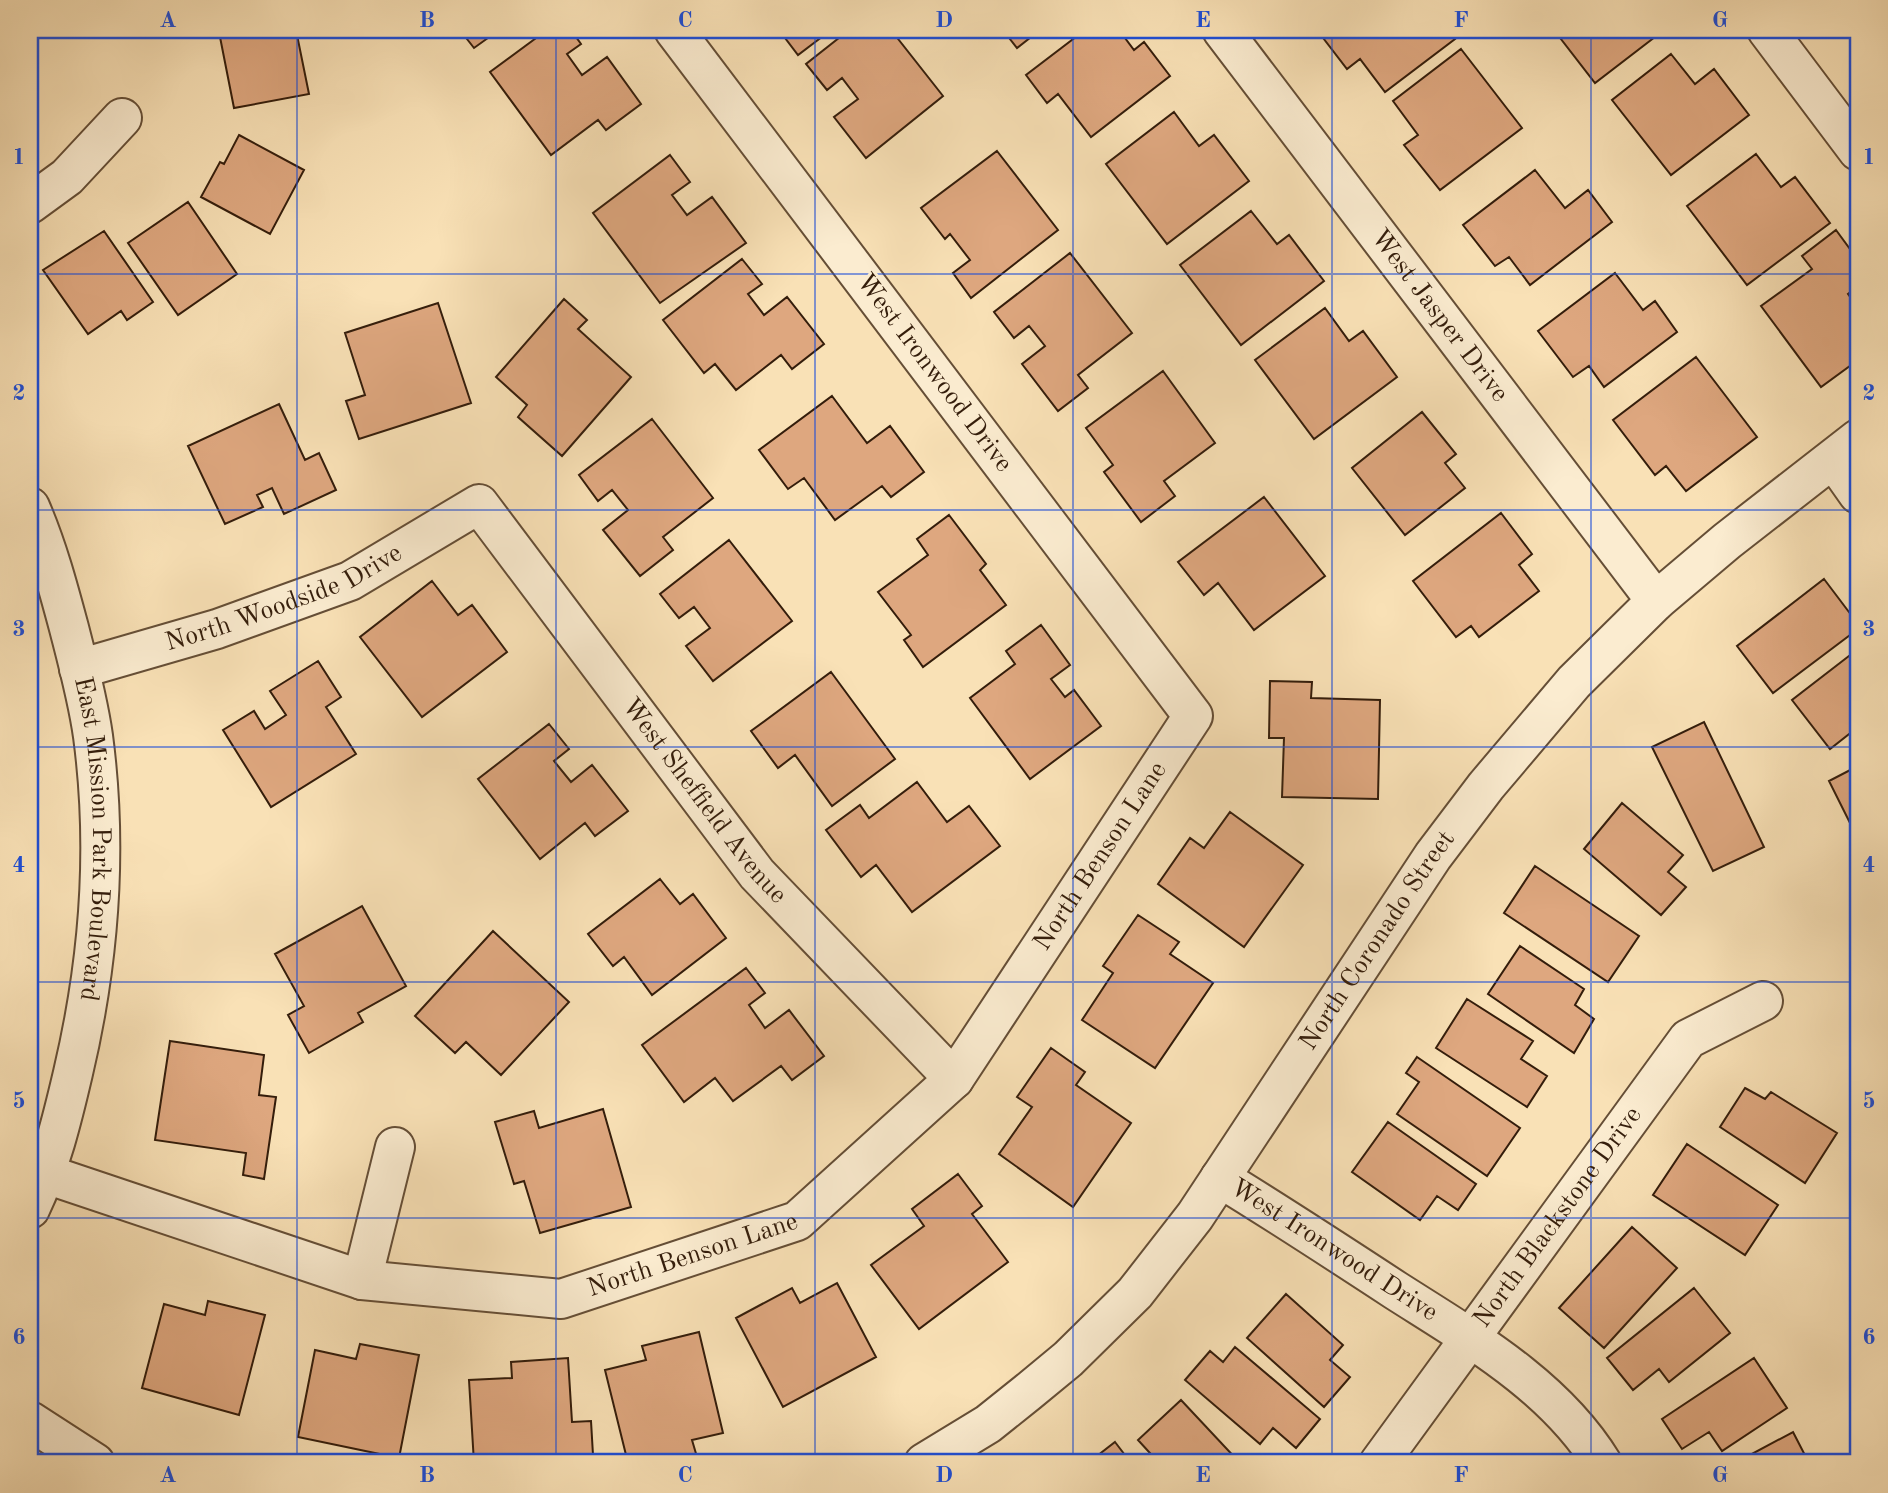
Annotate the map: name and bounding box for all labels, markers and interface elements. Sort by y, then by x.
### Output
text: A [159,9,177,32]
text: B [419,9,435,32]
text: C [677,9,693,32]
text: D [935,9,953,32]
text: E [1195,9,1211,32]
text: F [1453,9,1469,32]
text: G [1712,9,1728,32]
text: 1 [12,146,26,169]
text: 1 [1862,146,1876,169]
street label: West Jasper Drive [1366,225,1513,407]
street label: West Ironwood Drive [851,269,1017,477]
text: 2 [12,382,26,405]
text: 2 [1862,382,1876,405]
street label: North Woodside Drive [163,540,407,656]
text: 3 [12,618,26,641]
text: 3 [1862,618,1876,641]
street label: East Mission Park Boulevard [69,674,113,1003]
street label: West Sheffield Avenue [617,693,791,909]
street label: North Benson Lane [1029,757,1172,955]
street label: North Coronado Street [1295,826,1460,1055]
text: 4 [12,854,26,877]
text: 4 [1862,854,1876,877]
text: 5 [12,1090,26,1113]
text: 5 [1862,1090,1876,1113]
street label: North Blackstone Drive [1469,1102,1647,1332]
street label: West Ironwood Drive [1226,1175,1442,1326]
street label: North Benson Lane [584,1209,801,1302]
text: 6 [12,1326,26,1349]
text: 6 [1862,1326,1876,1349]
text: A [159,1464,177,1487]
text: B [419,1464,435,1487]
text: C [677,1464,693,1487]
text: D [935,1464,953,1487]
text: E [1195,1464,1211,1487]
text: F [1453,1464,1469,1487]
text: G [1712,1464,1728,1487]

